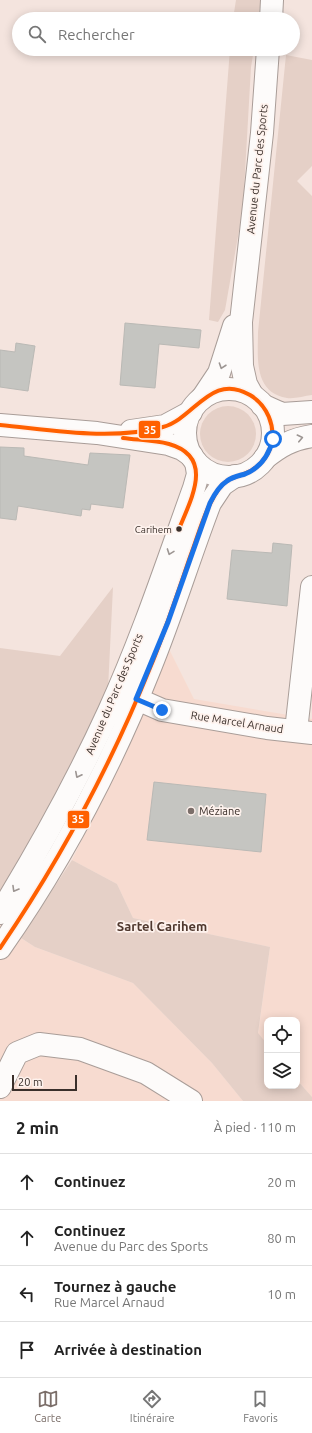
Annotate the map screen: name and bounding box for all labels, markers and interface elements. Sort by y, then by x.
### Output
search box [12,12,300,56]
icon: search [26,23,48,45]
text: Rechercher [58,26,135,43]
street label: Avenue du Parc des Sports [244,103,270,234]
one-way arrow [218,362,226,369]
line badge: 35 [138,420,161,439]
text: 35 [144,424,156,436]
route start [264,430,282,448]
one-way arrow [296,435,303,443]
place label: Carihem [135,524,172,535]
marker: Carihem [174,524,184,534]
one-way arrow [167,548,175,555]
street label: Avenue du Parc des Sports [83,631,145,756]
route end [153,701,171,719]
street label: Rue Marcel Arnaud [190,709,284,735]
one-way arrow [75,771,83,778]
place label: Méziane [199,805,240,817]
marker: Méziane [186,806,196,816]
line badge: 35 [67,810,90,829]
text: 35 [72,813,84,825]
one-way arrow [12,885,19,892]
district label: Sartel Carihem [117,919,207,933]
map controls [264,1017,300,1089]
button: locate [264,1017,300,1053]
button: layers [264,1053,300,1089]
scale bar [12,1073,77,1092]
text: 20 m [18,1076,42,1088]
text: 2 min [16,1118,59,1137]
text: À pied · 110 m [214,1120,296,1134]
icon: ahead [16,1171,38,1193]
text: Continuez [54,1173,125,1190]
text: 20 m [267,1175,296,1189]
text: Continuez [54,1222,125,1239]
icon: ahead [16,1227,38,1249]
text: 80 m [267,1231,296,1245]
text: Avenue du Parc des Sports [54,1239,208,1253]
text: Tournez à gauche [54,1278,177,1295]
icon: left [16,1283,38,1305]
text: 10 m [267,1287,296,1301]
text: Rue Marcel Arnaud [54,1295,165,1309]
icon: arrive [16,1339,38,1361]
text: Arrivée à destination [54,1341,202,1358]
tab: Carte [34,1388,61,1424]
tab: Itinéraire [130,1388,175,1424]
tab: Favoris [243,1388,278,1424]

